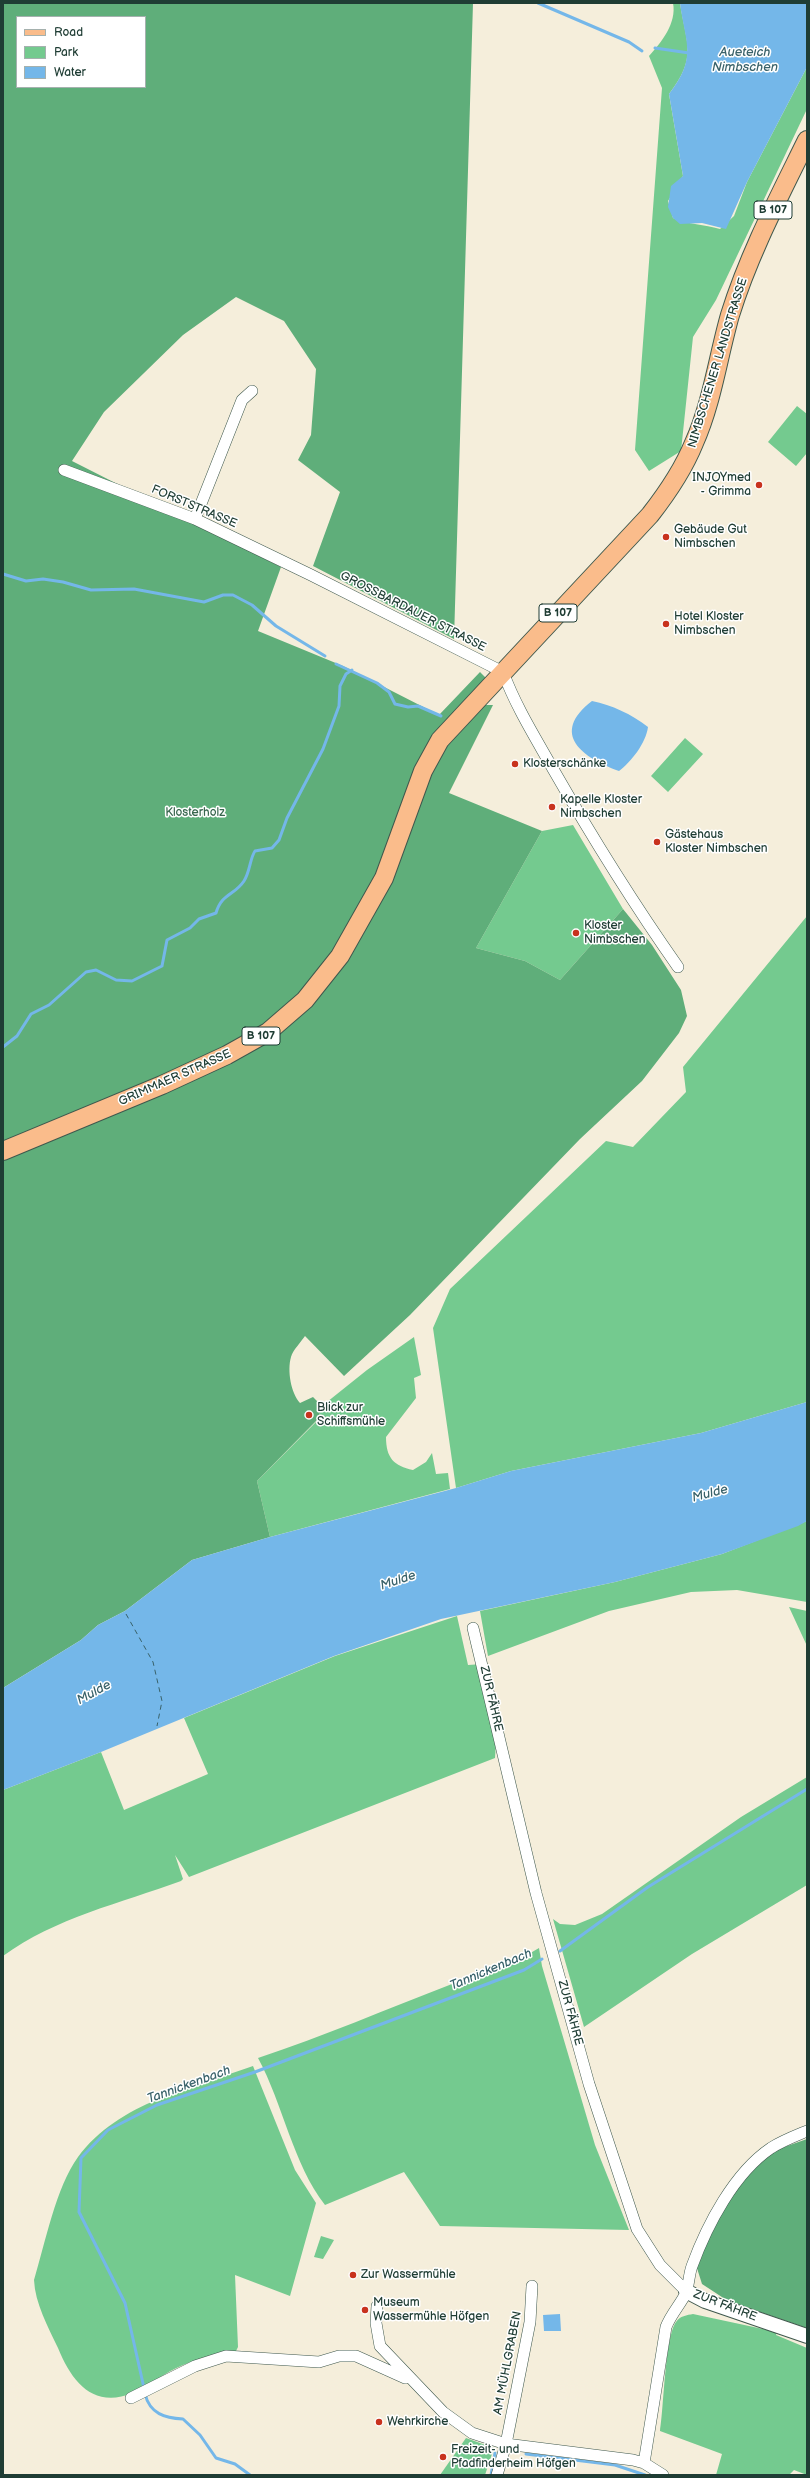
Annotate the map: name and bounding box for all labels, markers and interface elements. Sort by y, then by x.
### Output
legend [16,16,146,88]
text: Road [54,25,83,40]
text: Park [54,45,78,60]
water label: Aueteich Nimbschen [712,45,778,76]
text: Water [54,65,86,80]
road number: B 107 [754,201,792,219]
street label: NIMBSCHENER LANDSTRASSE [685,276,751,450]
place label: INJOYmed - Grimma [692,471,751,499]
marker: INJOYmed - Grimma [754,480,764,490]
street label: FORSTSTRASSE [149,482,239,532]
place label: Gebäude Gut Nimbschen [674,523,747,551]
marker: Gebäude Gut Nimbschen [661,532,671,542]
street label: GROSSBARDAUER STRASSE [338,569,488,655]
road number: B 107 [539,604,577,622]
place label: Hotel Kloster Nimbschen [674,610,744,638]
marker: Hotel Kloster Nimbschen [661,619,671,629]
place label: Klosterschänke [523,757,606,771]
marker: Klosterschänke [510,759,520,769]
place label: Kapelle Kloster Nimbschen [560,793,642,821]
marker: Kapelle Kloster Nimbschen [547,802,557,812]
park label: Klosterholz [165,806,225,820]
place label: Gästehaus Kloster Nimbschen [665,828,768,856]
marker: Gästehaus Kloster Nimbschen [652,837,662,847]
place label: Kloster Nimbschen [584,919,645,947]
marker: Kloster Nimbschen [571,928,581,938]
road number: B 107 [242,1027,280,1045]
street label: GRIMMAER STRASSE [117,1047,233,1109]
place label: Blick zur Schiffsmühle [317,1401,385,1429]
marker: Blick zur Schiffsmühle [304,1410,314,1420]
water label: Mulde [690,1482,730,1506]
water label: Mulde [378,1568,418,1594]
street label: ZUR FÄHRE [476,1665,506,1733]
water label: Mulde [74,1678,114,1708]
water label: Tannickenbach [448,1946,534,1994]
street label: ZUR FÄHRE [554,1979,586,2047]
water label: Tannickenbach [145,2063,233,2107]
place label: Zur Wassermühle [361,2268,456,2282]
marker: Zur Wassermühle [348,2270,358,2280]
street label: ZUR FÄHRE [691,2287,759,2325]
place label: Museum Wassermühle Höfgen [373,2296,489,2324]
marker: Museum Wassermühle Höfgen [360,2305,370,2315]
street label: AM MÜHLGRABEN [491,2310,525,2416]
place label: Wehrkirche [387,2415,448,2429]
marker: Wehrkirche [374,2417,384,2427]
place label: Freizeit- und Pfadfinderheim Höfgen [451,2443,576,2471]
marker: Freizeit- und Pfadfinderheim Höfgen [438,2452,448,2462]

